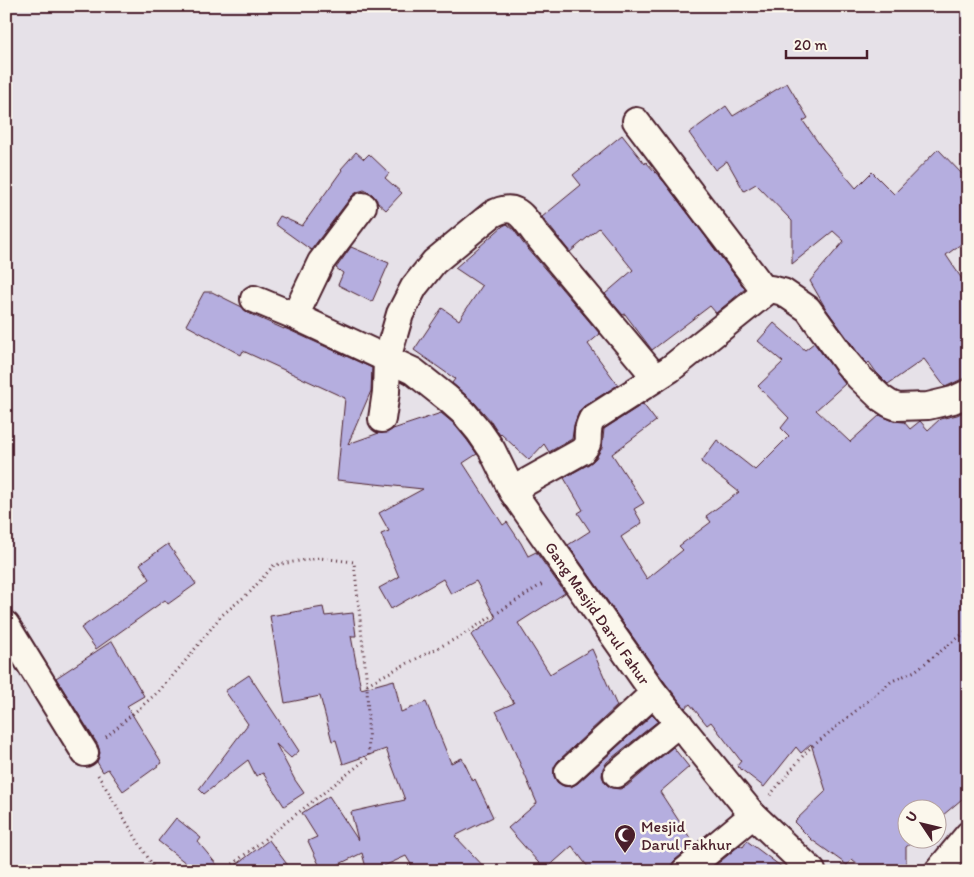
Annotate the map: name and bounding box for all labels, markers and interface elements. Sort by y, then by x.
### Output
scale bar [786,28,868,60]
text: 20 m [794,36,828,54]
street label: Gang Masjid Darul Fahur [541,538,655,689]
north arrow [896,800,946,850]
text: U [902,808,921,826]
place label: Mesjid Darul Fakhur [641,817,732,854]
mosque icon: Mesjid Darul Fakhur [613,823,637,854]

